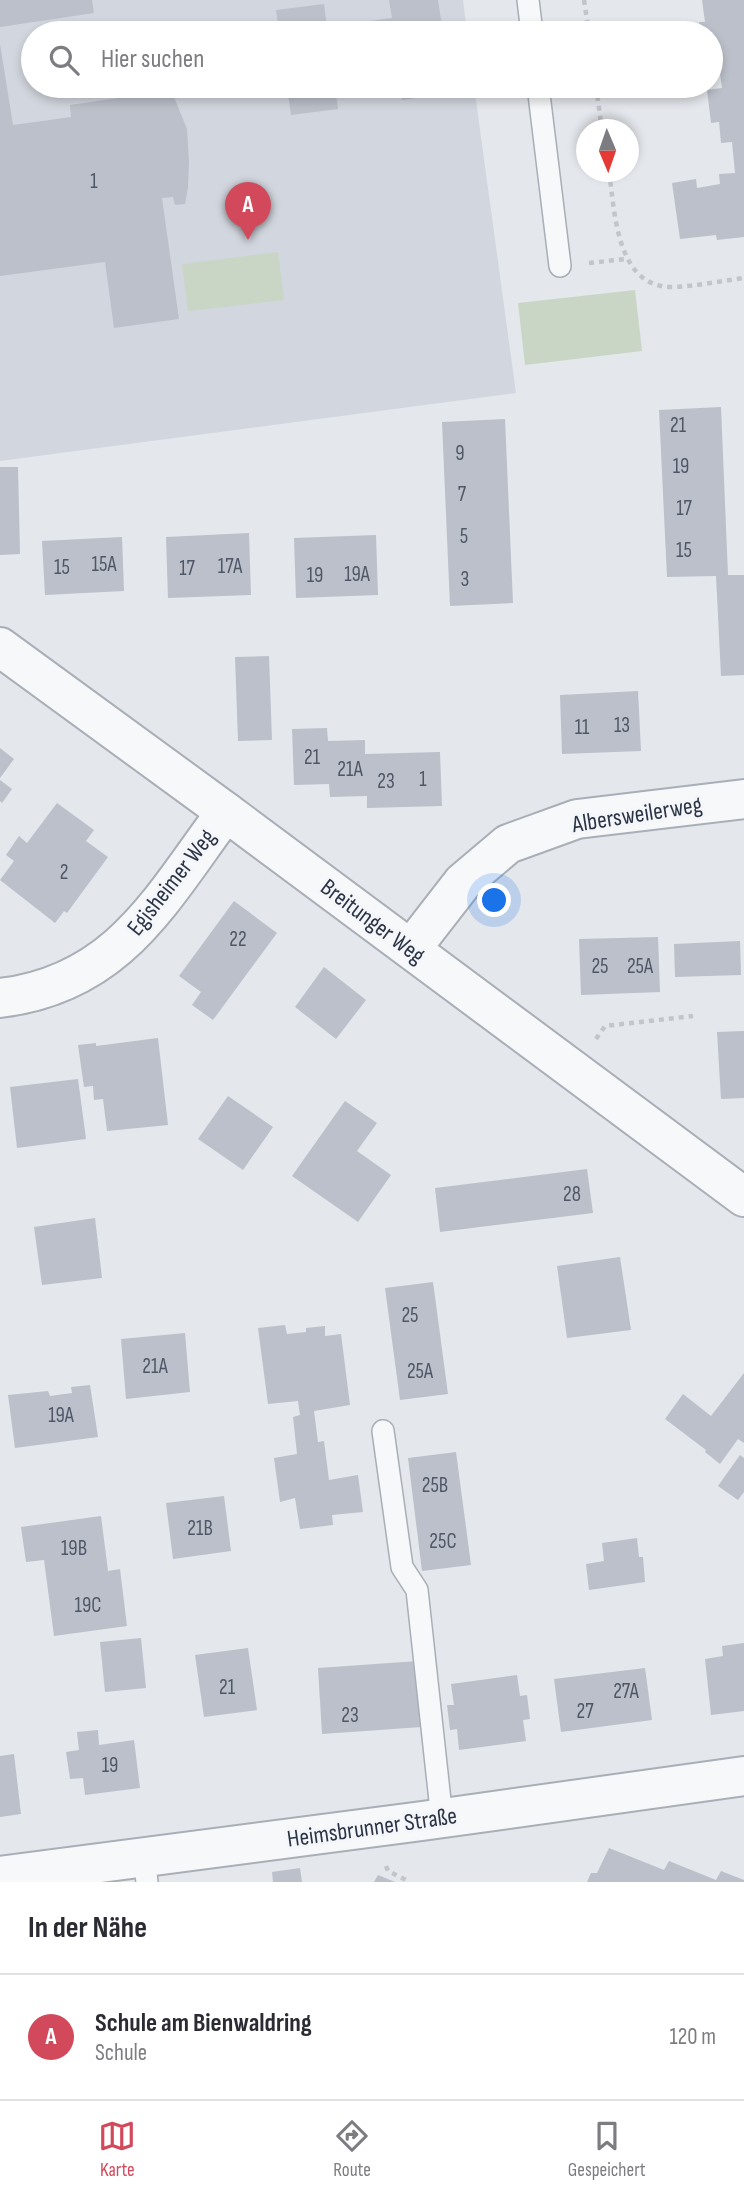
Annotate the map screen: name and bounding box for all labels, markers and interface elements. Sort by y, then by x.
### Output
search box [21,21,723,98]
icon: search [45,41,83,79]
text: Hier suchen [101,44,204,75]
north arrow [576,119,639,182]
house number: 1 [90,169,98,194]
pin: A [225,182,271,240]
house number: 21 [670,413,687,438]
house number: 9 [455,441,465,466]
house number: 19 [673,454,689,479]
house number: 7 [458,482,467,507]
house number: 17 [676,496,692,521]
house number: 5 [460,524,468,549]
house number: 15 [676,538,692,563]
house number: 15A [92,552,117,577]
house number: 17A [218,554,243,579]
house number: 15 [54,555,70,580]
house number: 17 [179,556,195,581]
house number: 19A [344,562,371,587]
house number: 19 [307,563,323,588]
house number: 3 [461,567,469,592]
house number: 13 [614,713,630,738]
house number: 11 [575,715,590,740]
house number: 21 [304,745,321,770]
house number: 21A [337,757,364,782]
house number: 1 [419,767,427,792]
house number: 23 [377,769,395,794]
street label: Albersweilerweg [569,790,704,839]
street label: Egisheimer Weg [121,823,222,941]
house number: 2 [60,860,68,885]
street label: Breitunger Weg [315,873,431,970]
your location [477,883,511,917]
house number: 22 [229,927,247,952]
house number: 25 [591,954,609,979]
house number: 25A [627,954,654,979]
house number: 28 [563,1182,581,1207]
house number: 25 [401,1303,419,1328]
house number: 21A [142,1354,169,1379]
house number: 25A [407,1359,434,1384]
house number: 19A [48,1403,75,1428]
house number: 25B [422,1473,448,1498]
house number: 21B [187,1516,213,1541]
house number: 25C [429,1529,457,1554]
house number: 19B [61,1536,87,1561]
house number: 19C [75,1593,101,1618]
house number: 21 [219,1675,236,1700]
house number: 27A [613,1679,640,1704]
house number: 27 [576,1699,594,1724]
house number: 23 [341,1703,359,1728]
house number: 19 [102,1753,118,1778]
street label: Heimsbrunner Straße [285,1801,459,1854]
text: In der Nähe [28,1910,147,1946]
text: Schule am Bienwaldring [95,2008,312,2039]
text: A [46,2023,56,2051]
text: 120 m [670,2023,716,2051]
text: Schule [95,2039,147,2067]
tab: Karte [98,2117,136,2182]
tab: Route [333,2117,371,2182]
tab: Gespeichert [568,2117,646,2182]

